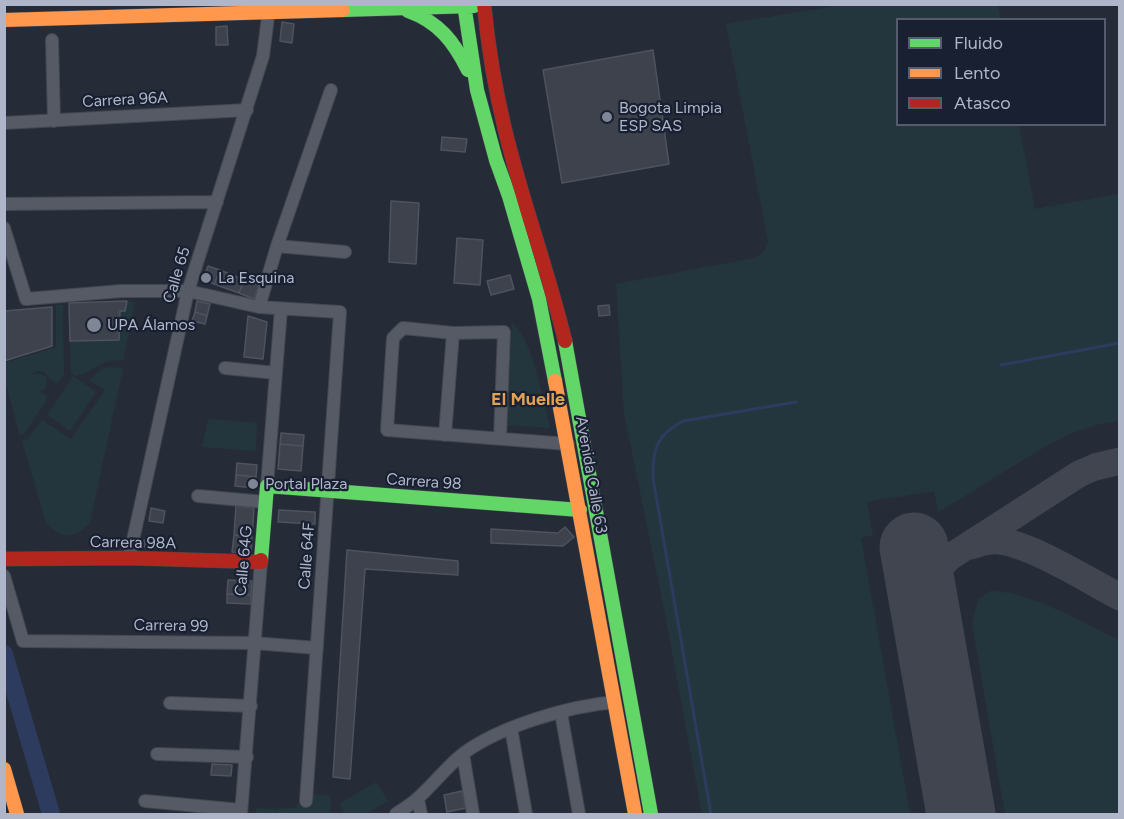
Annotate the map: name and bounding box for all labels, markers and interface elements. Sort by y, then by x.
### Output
legend [896,18,1106,126]
text: Fluido [954,32,1003,54]
text: Lento [954,62,1000,84]
street label: Carrera 96A [82,88,168,112]
text: Atasco [954,92,1011,114]
place label: Bogota Limpia ESP SAS [619,98,722,136]
marker: Bogota Limpia ESP SAS [600,110,614,124]
street label: Calle 65 [159,245,195,305]
place label: La Esquina [218,268,294,288]
marker: La Esquina [199,271,213,285]
place label: UPA Álamos [107,315,195,335]
marker: UPA Álamos [85,316,103,334]
district label: El Muelle [491,389,565,411]
street label: Avenida Calle 63 [571,415,611,535]
street label: Carrera 98 [386,470,462,494]
place label: Portal Plaza [265,474,347,494]
marker: Portal Plaza [246,477,260,491]
street label: Calle 64F [295,522,319,590]
street label: Calle 64G [231,525,257,597]
street label: Carrera 98A [90,533,176,553]
street label: Carrera 99 [133,616,209,636]

